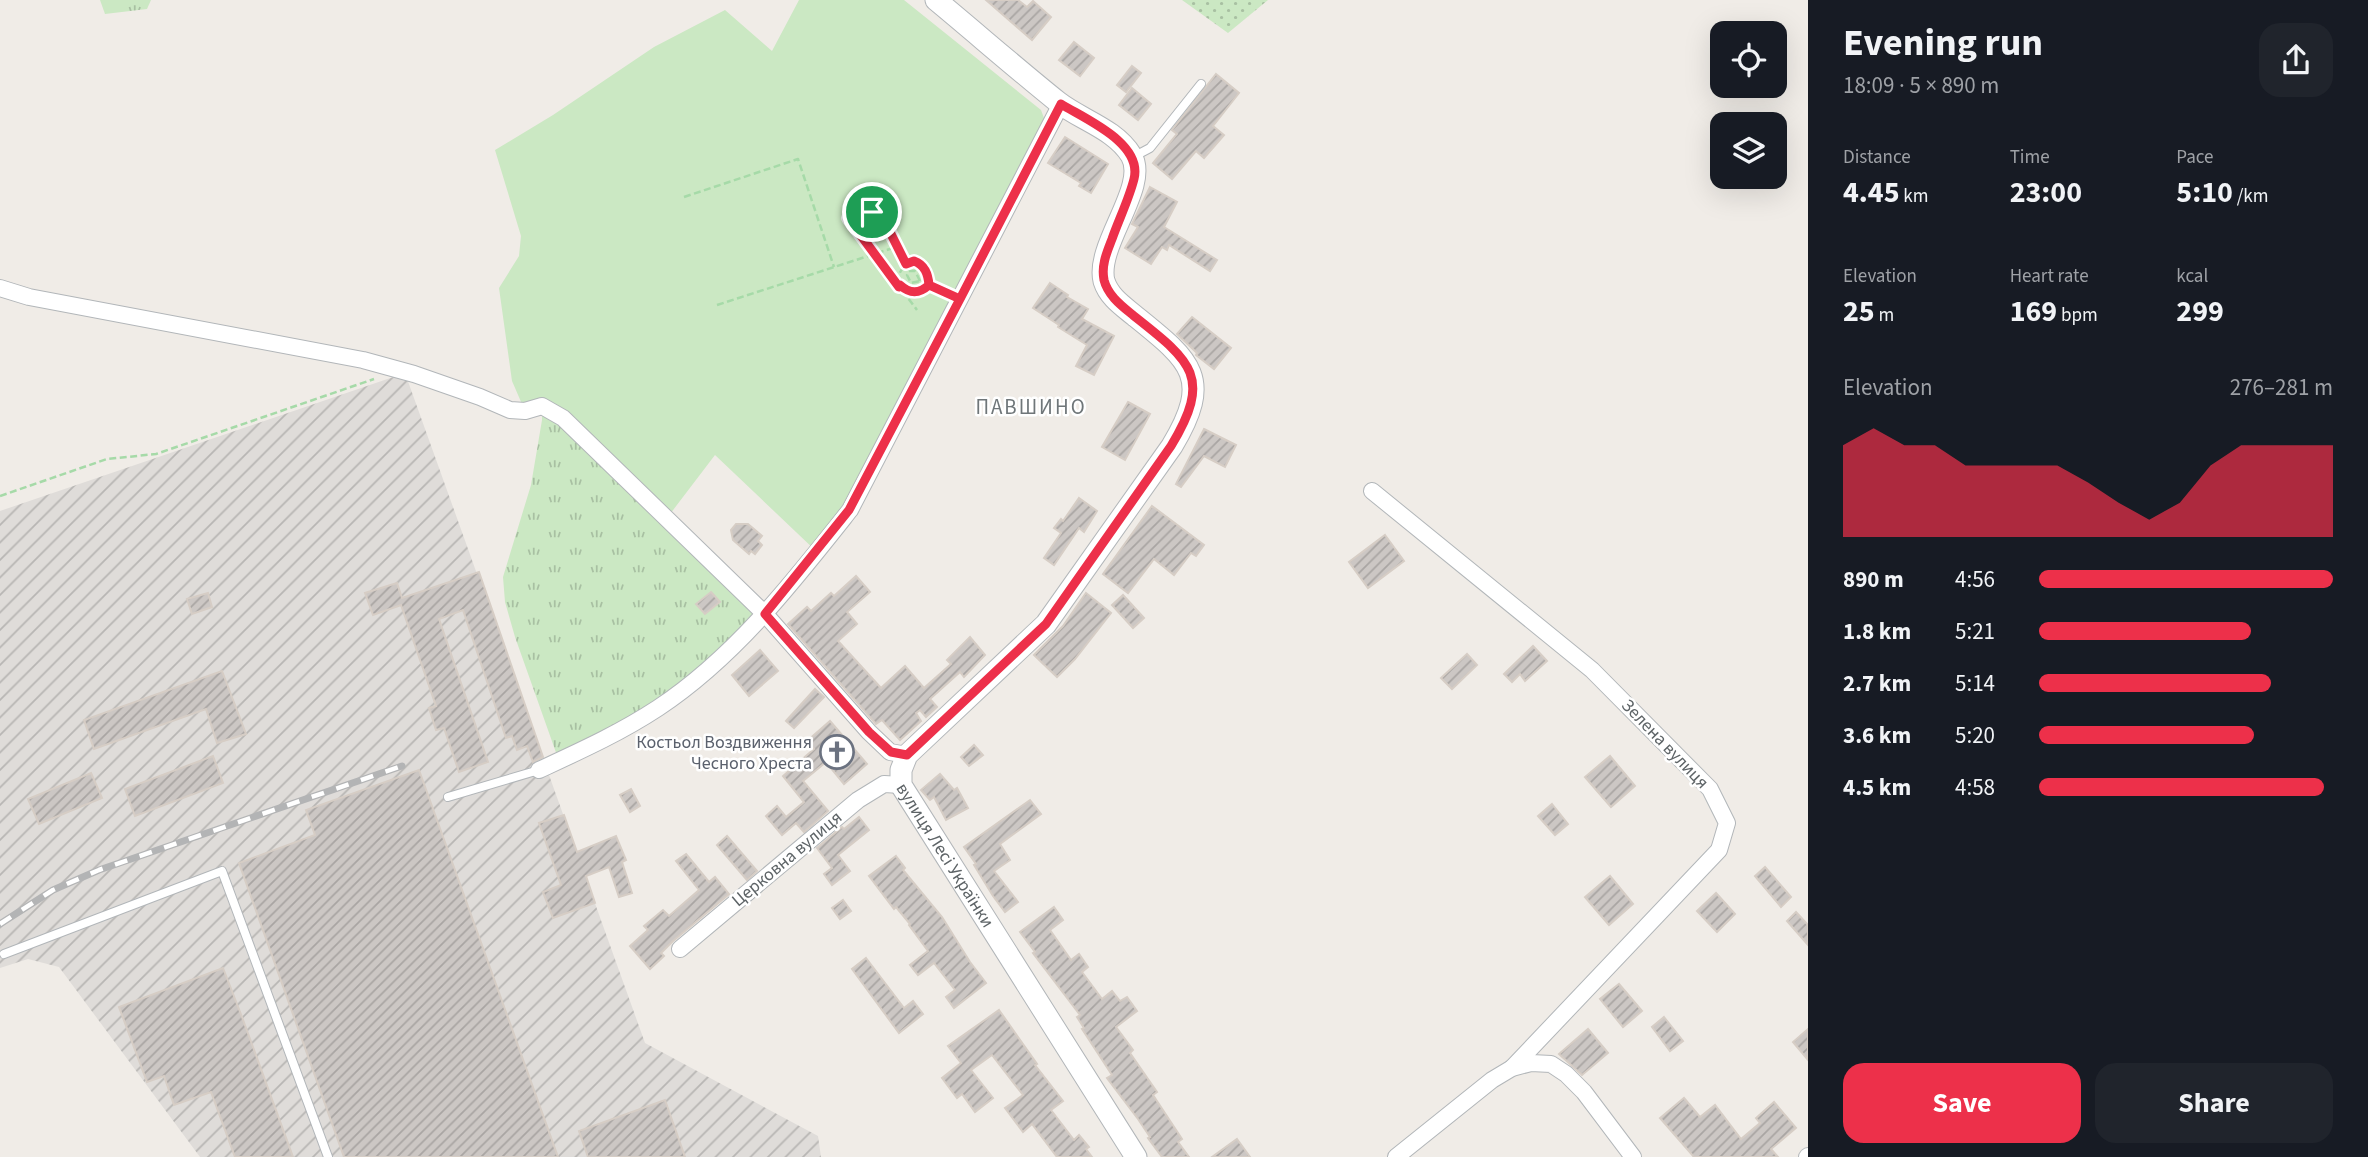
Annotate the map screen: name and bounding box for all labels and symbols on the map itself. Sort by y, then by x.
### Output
pin [842,182,902,242]
district label: ПАВШИНО [975,392,1087,422]
street label: Зелена вулиця [1616,693,1714,795]
place label: Костьол Воздвиження Чесного Хреста [636,730,812,776]
church icon: Костьол Воздвиження Чесного Хреста [818,733,856,771]
street label: вулиця Лесі Українки [890,778,1000,932]
street label: Церковна вулиця [726,805,848,913]

